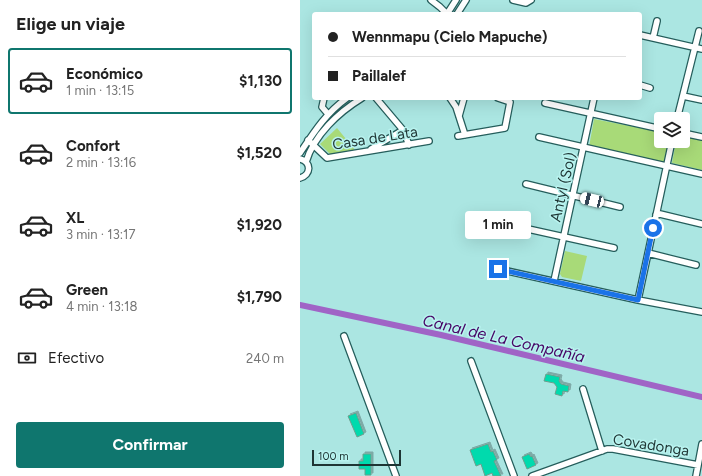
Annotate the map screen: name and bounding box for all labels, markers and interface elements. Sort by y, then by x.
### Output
text: Elige un viaje [16,13,125,35]
text: Wennmapu (Cielo Mapuche) [352,28,547,46]
icon: car [18,63,54,99]
text: Económico [66,65,143,83]
text: Paillalef [352,67,406,85]
text: $1,130 [239,72,282,90]
text: 1 min · 13:15 [66,83,134,98]
map controls [654,112,690,148]
button: layers [654,112,690,148]
street label: Casa de Lata [331,122,419,154]
icon: car [18,135,54,171]
text: Confort [66,137,120,155]
text: $1,520 [236,144,282,162]
street label: Antyl (Sol) [546,150,580,224]
text: 2 min · 13:16 [66,155,136,170]
car [579,191,605,209]
icon: car [18,207,54,243]
text: XL [66,209,84,227]
callout: 1 min [465,211,531,239]
text: $1,920 [236,216,282,234]
text: 1 min [483,217,513,232]
route start [644,219,662,237]
text: 3 min · 13:17 [66,227,135,242]
route end [489,260,507,278]
icon: car [18,279,54,315]
text: Green [66,281,108,299]
text: $1,790 [237,288,282,306]
text: 4 min · 13:18 [66,299,137,314]
water label: Canal de La Compañía [421,311,587,366]
icon: cash [16,347,38,369]
text: Efectivo [48,349,104,367]
text: 240 m [246,351,284,366]
button: Confirmar [16,422,284,468]
street label: Covadonga [612,430,690,460]
scale bar [312,448,401,467]
text: 100 m [318,450,349,463]

